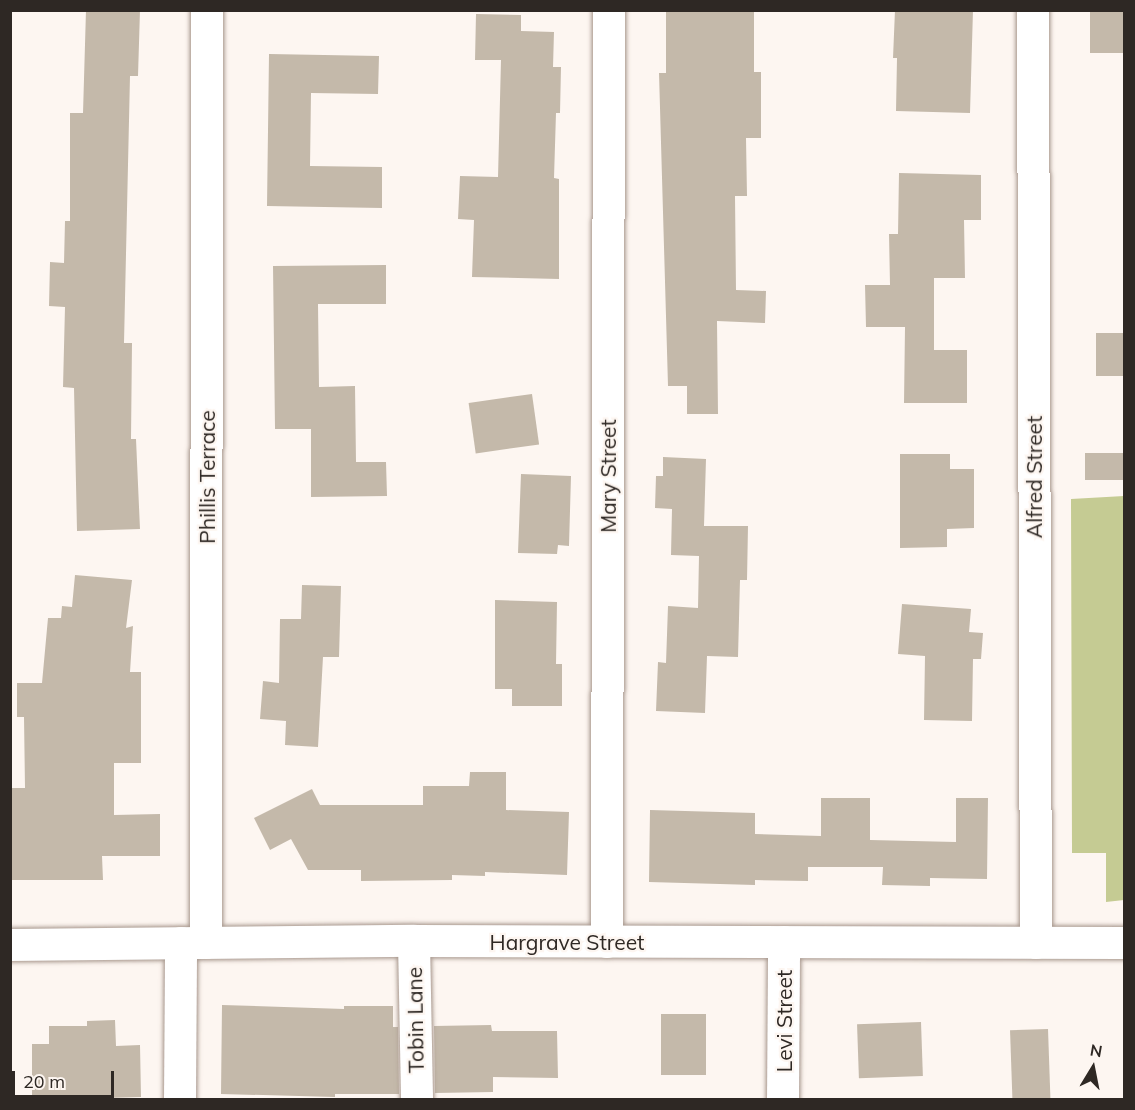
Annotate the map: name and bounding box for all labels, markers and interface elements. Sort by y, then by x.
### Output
street label: Phillis Terrace [194,410,220,544]
street label: Alfred Street [1021,416,1047,538]
street label: Mary Street [595,419,621,533]
street label: Hargrave Street [490,929,644,955]
street label: Tobin Lane [401,967,429,1073]
street label: Levi Street [771,970,797,1072]
north arrow [1063,1038,1123,1098]
text: N [1088,1039,1104,1061]
scale bar [15,1059,117,1097]
text: 20 m [23,1070,65,1093]

